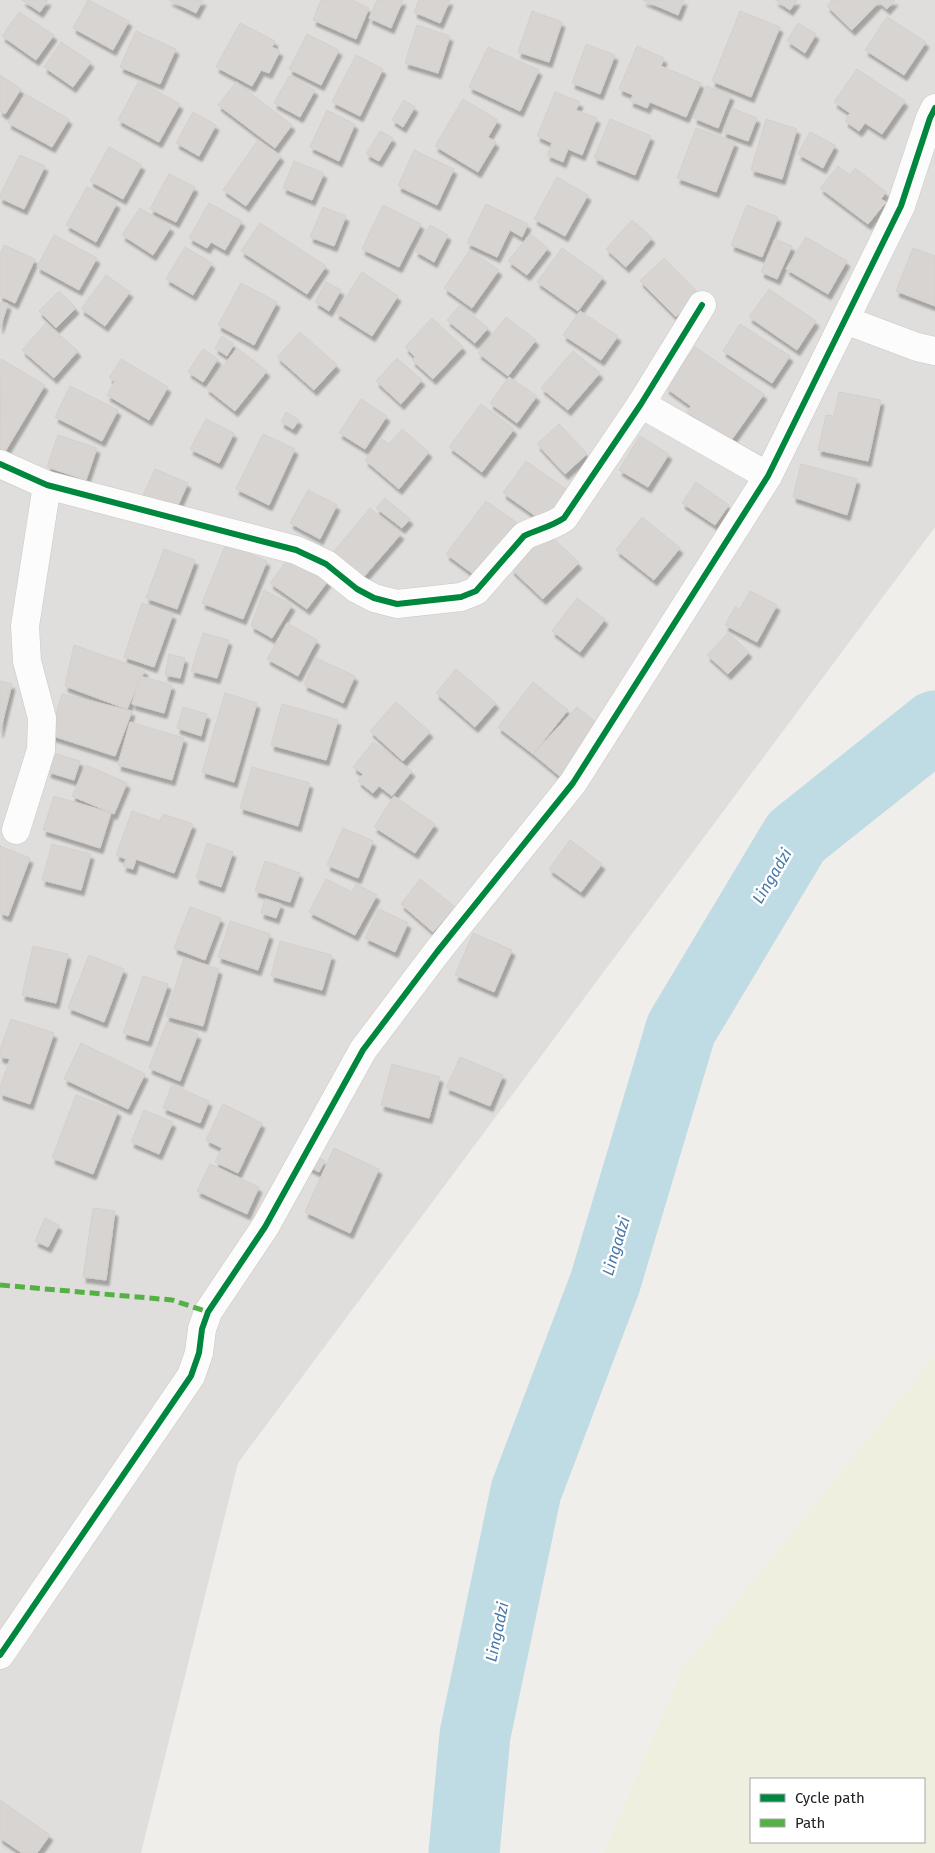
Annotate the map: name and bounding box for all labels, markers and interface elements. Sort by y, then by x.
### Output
water label: Lingadzi [748,845,796,907]
water label: Lingadzi [598,1214,634,1278]
water label: Lingadzi [481,1600,513,1664]
legend [750,1778,925,1843]
text: Cycle path [795,1789,865,1807]
text: Path [795,1814,825,1832]

